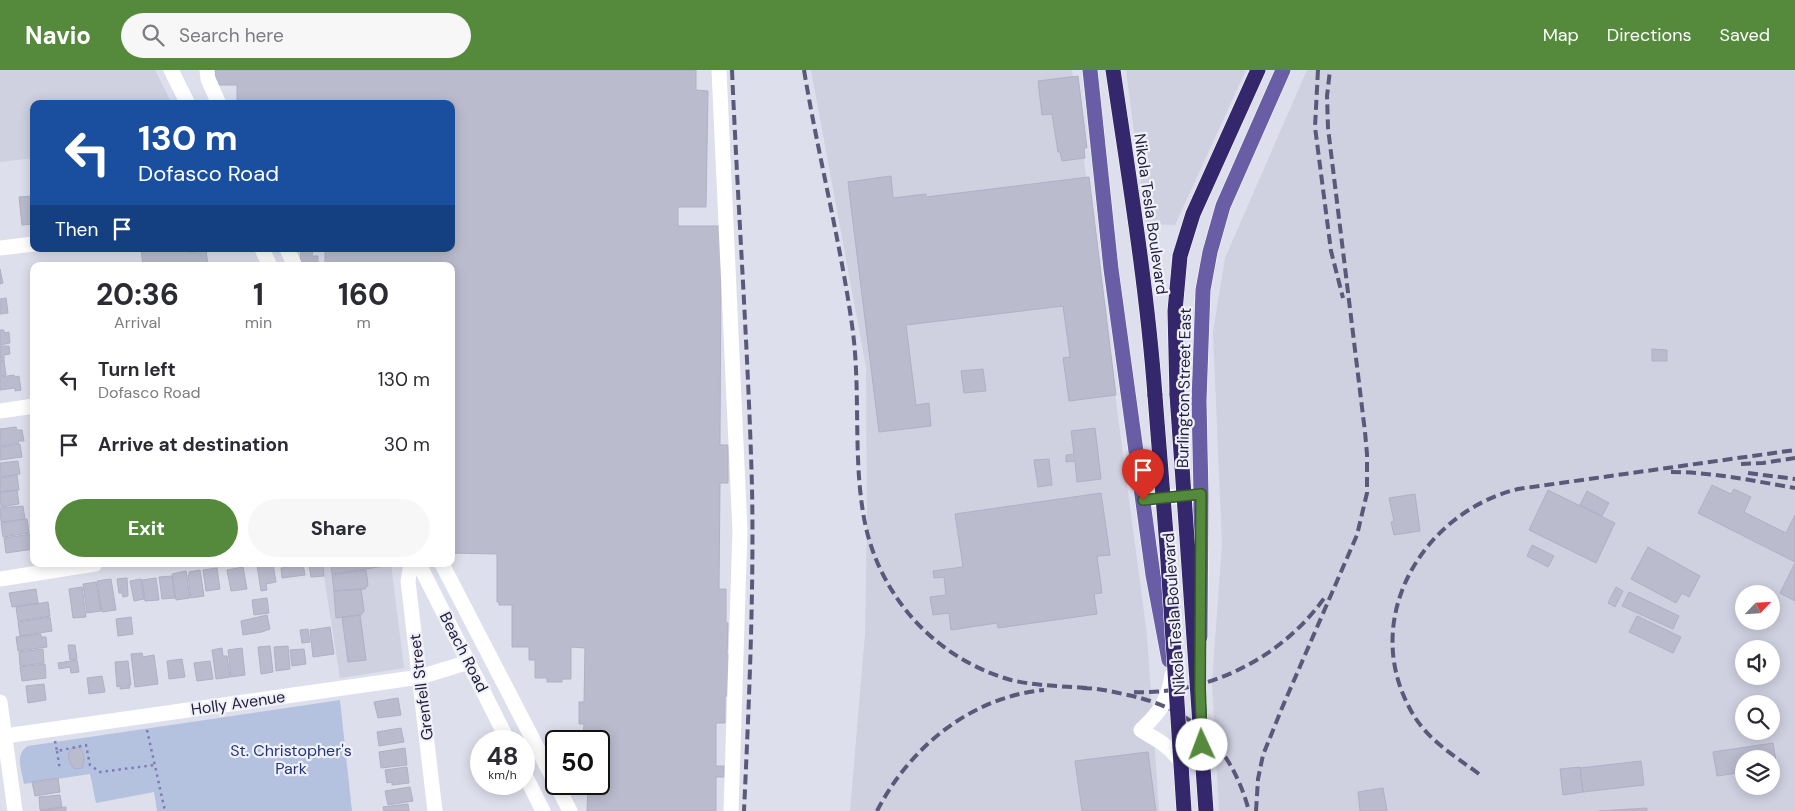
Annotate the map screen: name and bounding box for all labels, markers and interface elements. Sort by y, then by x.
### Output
search box [121,13,471,58]
text: Navio [25,20,91,51]
icon: search [139,21,167,49]
text: Search here [179,23,284,48]
text: Map [1543,23,1579,47]
text: Directions [1607,23,1692,47]
text: Saved [1720,23,1770,47]
text: 130 m [138,115,238,161]
icon: left [55,120,120,185]
street label: Nikola Tesla Boulevard [1129,132,1173,296]
text: Dofasco Road [138,159,279,188]
icon: arrive [108,215,136,243]
text: Then [55,217,98,242]
text: 20:36 [96,275,179,314]
text: 1 [253,275,264,314]
text: 160 [338,275,389,314]
street label: Burlington Street East [1172,308,1196,468]
text: Arrival [114,312,161,333]
text: min [245,312,272,333]
text: m [356,312,371,333]
text: Turn left [98,357,176,382]
icon: left [55,366,83,394]
text: 130 m [378,367,430,392]
text: Dofasco Road [98,382,201,403]
icon: arrive [55,431,83,459]
text: Arrive at destination [98,432,289,457]
text: 30 m [384,432,430,457]
pin [1122,449,1164,500]
icon: arrive [1129,456,1157,484]
button: Exit [55,499,238,557]
button: Share [248,499,430,557]
street label: Nikola Tesla Boulevard [1158,532,1190,696]
north arrow [1735,585,1780,630]
map controls [1735,585,1780,795]
street label: Beach Road [435,608,493,696]
street label: Grenfell Street [404,633,438,741]
button: sound [1735,640,1780,685]
street label: Holly Avenue [189,686,287,720]
button: search [1735,695,1780,740]
position arrow [1175,718,1227,770]
speed limit sign: 50 [545,730,610,795]
park label: St. Christopher's Park [230,740,352,779]
text: 48 [486,740,519,773]
button: layers [1735,750,1780,795]
text: km/h [488,767,517,783]

